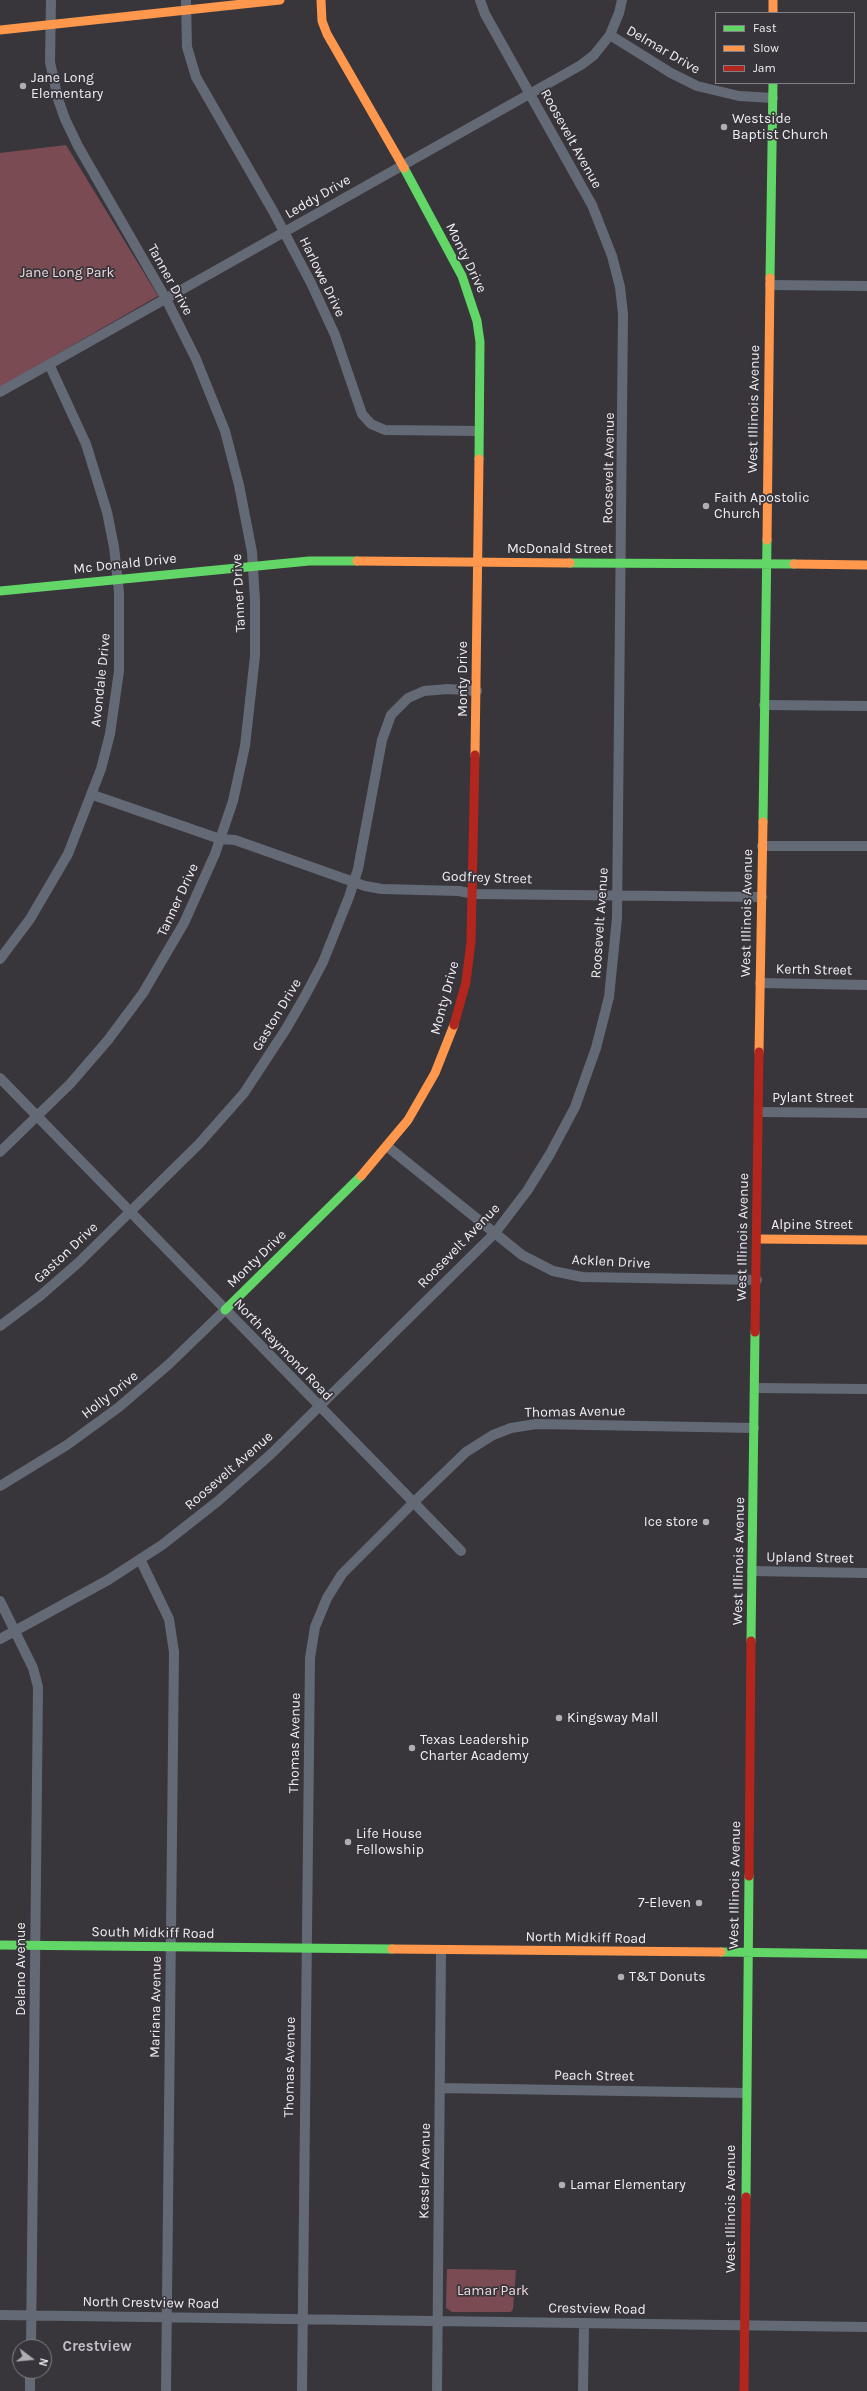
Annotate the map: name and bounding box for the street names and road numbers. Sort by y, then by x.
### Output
street label: Delmar Drive [623,22,703,78]
street label: Roosevelt Avenue [537,86,605,192]
street label: Leddy Drive [282,172,354,222]
street label: Monty Drive [442,220,490,296]
street label: Harlowe Drive [295,234,349,320]
street label: Tanner Drive [144,242,196,318]
street label: West Illinois Avenue [744,345,764,473]
street label: Roosevelt Avenue [600,412,618,524]
street label: McDonald Street [507,541,613,557]
street label: Mc Donald Drive [73,550,177,578]
street label: Tanner Drive [229,553,249,633]
street label: Avondale Drive [88,632,114,728]
street label: Monty Drive [455,641,471,717]
street label: West Illinois Avenue [737,849,757,977]
street label: Tanner Drive [154,861,202,939]
street label: Roosevelt Avenue [588,867,612,979]
street label: Godfrey Street [442,868,532,888]
street label: Monty Drive [427,959,463,1037]
street label: Kerth Street [776,961,852,979]
street label: Gaston Drive [249,976,305,1054]
street label: Pylant Street [772,1090,854,1106]
street label: West Illinois Avenue [733,1173,753,1301]
street label: Roosevelt Avenue [414,1200,504,1292]
street label: Alpine Street [771,1217,853,1233]
street label: Gaston Drive [30,1219,102,1287]
street label: Monty Drive [224,1227,290,1291]
street label: Acklen Drive [571,1252,651,1272]
street label: North Raymond Road [230,1296,336,1404]
street label: Holly Drive [78,1368,142,1422]
street label: Thomas Avenue [525,1403,625,1421]
street label: Roosevelt Avenue [182,1428,276,1514]
street label: West Illinois Avenue [729,1497,749,1625]
street label: Upland Street [766,1549,854,1567]
street label: Thomas Avenue [286,1693,304,1793]
street label: West Illinois Avenue [725,1821,745,1949]
street label: Delano Avenue [13,1922,29,2016]
street label: South Midkiff Road [91,1924,215,1942]
street label: North Midkiff Road [525,1929,647,1947]
street label: Mariana Avenue [147,1956,165,2058]
street label: Thomas Avenue [281,2017,299,2117]
street label: Peach Street [554,2067,634,2085]
street label: Kessler Avenue [416,2123,434,2219]
street label: West Illinois Avenue [723,2145,739,2273]
street label: North Crestview Road [82,2293,220,2313]
street label: Crestview Road [548,2300,646,2318]

